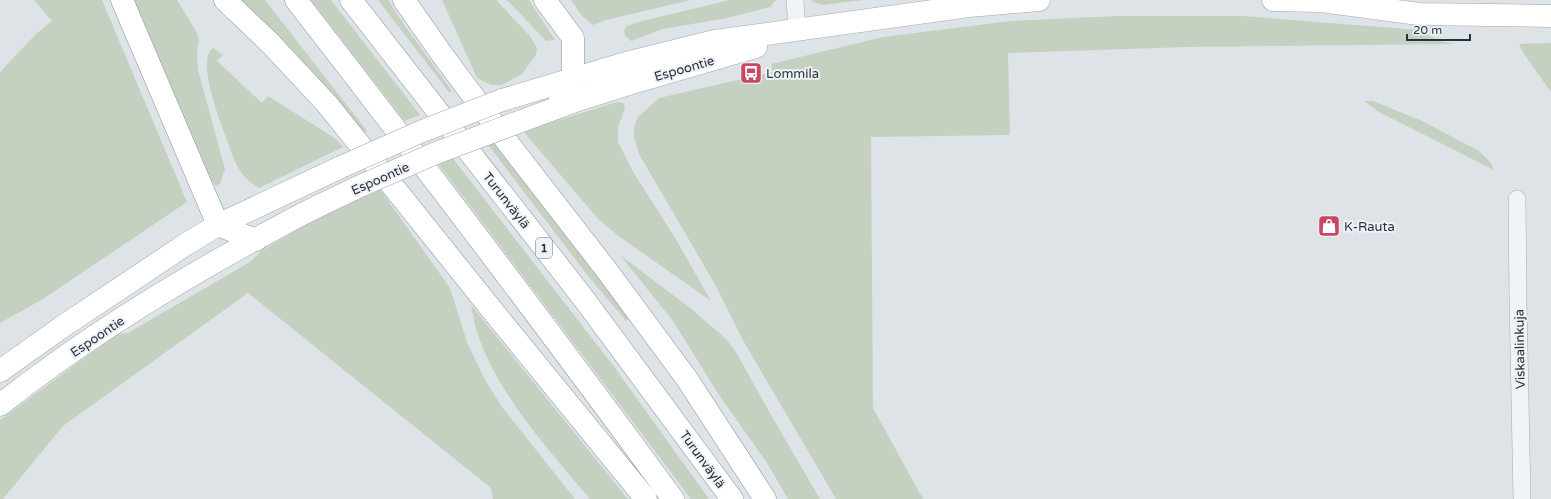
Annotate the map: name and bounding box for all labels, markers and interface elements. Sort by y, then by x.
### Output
scale bar [1407,16,1470,42]
text: 20 m [1413,23,1442,37]
street label: Espoontie [652,53,716,85]
bus stop icon: Lommila [738,60,764,86]
place label: Lommila [766,66,819,82]
street label: Espoontie [349,159,412,199]
street label: Turunväylä [479,169,533,232]
shop icon: K-Rauta [1316,213,1342,239]
place label: K-Rauta [1344,219,1395,235]
road number: 1 [536,238,552,258]
street label: Viskaalinkuja [1511,309,1529,389]
street label: Espoontie [67,313,128,361]
street label: Turunväylä [676,428,728,492]

